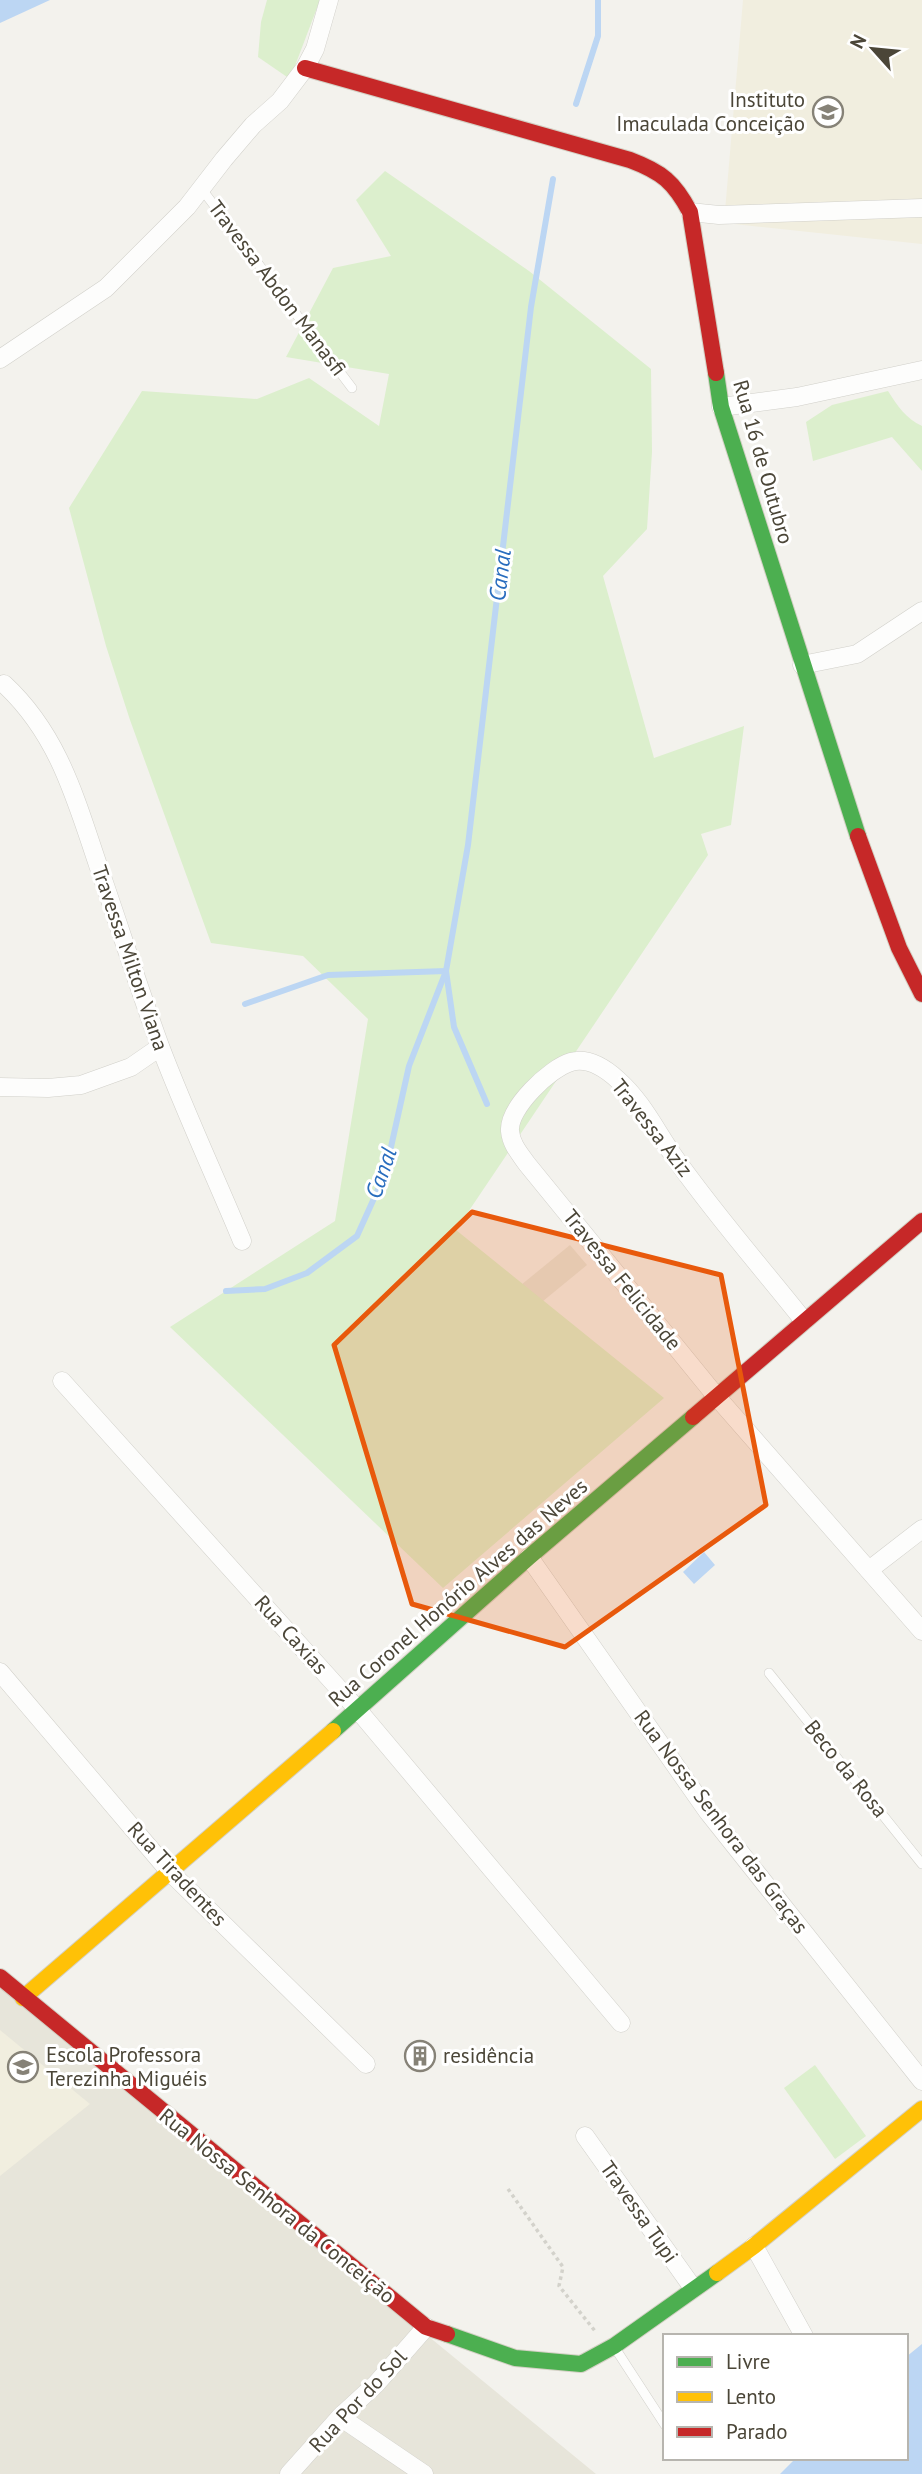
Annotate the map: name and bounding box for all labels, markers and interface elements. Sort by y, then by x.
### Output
north arrow [838,14,908,84]
text: N [844,30,871,52]
place label: Instituto Imaculada Conceição [616,86,805,137]
school or university icon: Instituto Imaculada Conceição [811,95,845,129]
street label: Travessa Abdon Manasfi [203,195,352,381]
street label: Rua 16 de Outubro [727,377,800,547]
water label: Canal [482,547,517,603]
street label: Travessa Milton Viana [86,862,175,1054]
street label: Travessa Aziz [606,1073,699,1182]
water label: Canal [358,1143,403,1202]
street label: Travessa Felicidade [557,1204,687,1356]
street label: Rua Coronel Honório Alves das Neves [322,1473,593,1713]
street label: Rua Caxias [249,1589,334,1680]
street label: Rua Nossa Senhora das Graças [628,1704,814,1939]
street label: Beco da Rosa [799,1714,894,1823]
street label: Rua Tiradentes [122,1816,233,1932]
building icon: residência [403,2039,437,2073]
place label: Escola Professora Terezinha Miguéis [46,2041,207,2092]
place label: residência [443,2042,534,2069]
school or university icon: Escola Professora Terezinha Miguéis [6,2050,40,2084]
street label: Rua Nossa Senhora da Conceição [154,2102,401,2309]
street label: Travessa Tupi [594,2155,684,2268]
legend [663,2334,908,2460]
street label: Rua Por do Sol [303,2343,412,2458]
text: Livre [726,2348,770,2375]
text: Lento [726,2383,776,2410]
text: Parado [726,2418,788,2445]

